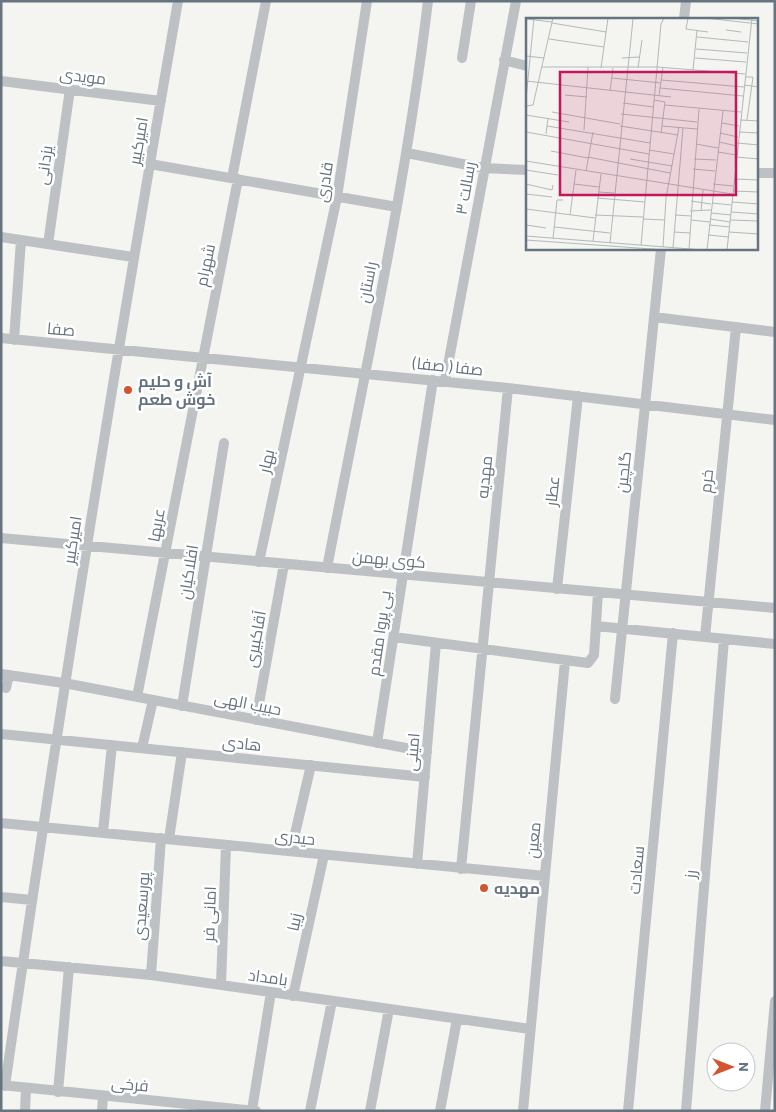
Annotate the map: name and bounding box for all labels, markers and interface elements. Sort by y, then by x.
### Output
inset map [526,18,758,250]
street label: مویدی [58,63,107,90]
street label: امیرکبیر [124,115,152,168]
street label: یزدانی [31,143,58,186]
street label: قادری [311,160,338,204]
street label: رسالت ۳ [450,160,480,216]
street label: شهرام [191,242,221,288]
street label: راستان [353,260,382,305]
street label: صفا [46,318,76,339]
street label: صفا ( صفا) [411,352,484,379]
place label: آش و حلیم خوش طعم [138,371,215,411]
marker: آش و حلیم خوش طعم [122,384,134,396]
street label: بهار [253,447,279,476]
street label: گلچین [611,450,637,494]
street label: مهدیه [472,455,497,499]
street label: خرم [695,468,719,494]
street label: عطار [540,475,564,508]
street label: عربها [143,507,170,544]
street label: امیرکبیر [58,515,86,566]
street label: افلاکیان [174,543,203,601]
street label: کوی بهمن [351,546,427,573]
street label: بی پروا مقدم [363,589,397,677]
street label: آقاکبیری [240,608,271,669]
street label: حبیب الهی [213,687,283,720]
street label: هادی [221,731,263,756]
street label: امینی [400,732,425,772]
street label: معین [521,821,546,859]
street label: حیدری [274,825,316,850]
street label: سعادت [624,845,647,895]
street label: رز [680,869,700,880]
street label: پورسعیدی [129,870,155,941]
place label: مهدیه [494,878,540,898]
marker: مهدیه [478,882,490,894]
street label: امانی فر [198,886,221,943]
street label: زیبا [282,911,306,933]
street label: بامداد [247,964,289,990]
north arrow [706,1042,756,1092]
text: N [736,1062,753,1072]
street label: فرخی [110,1072,150,1097]

